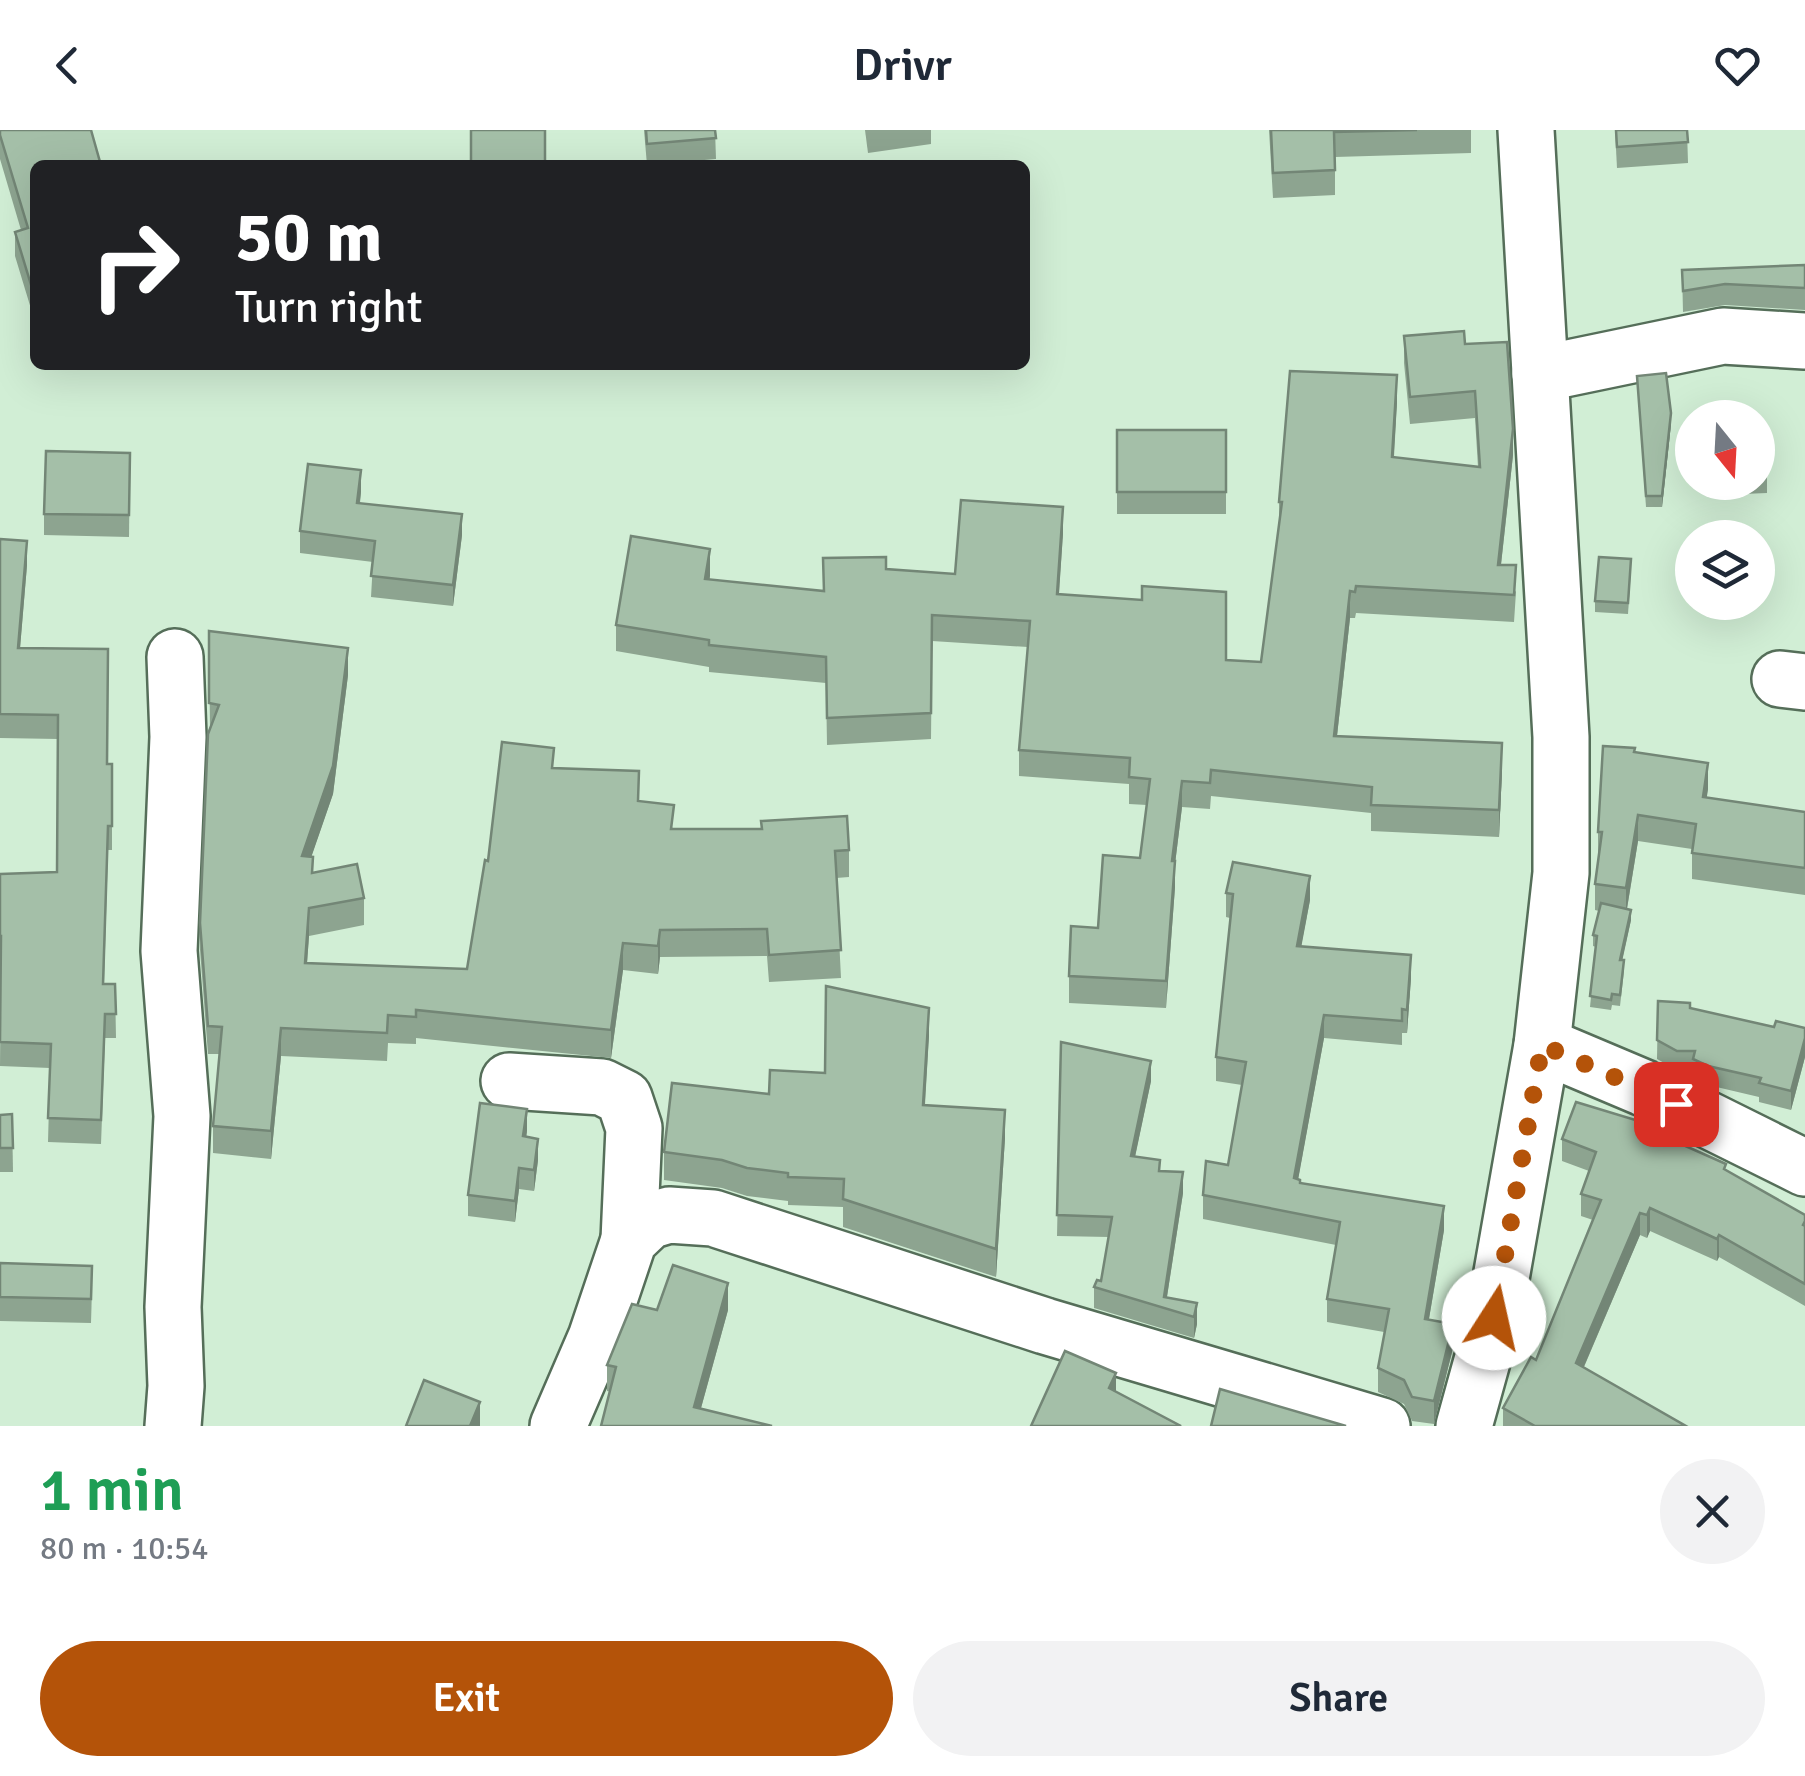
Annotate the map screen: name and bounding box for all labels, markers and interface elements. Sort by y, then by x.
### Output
icon: back [40,38,95,93]
text: Drivr [853,38,952,93]
icon: heart [1710,38,1765,93]
text: 50 m [235,194,383,280]
icon: right [70,200,200,330]
text: Turn right [235,280,423,335]
north arrow [1675,400,1775,500]
map controls [1675,400,1775,620]
button: layers [1675,520,1775,620]
pin [1634,1062,1719,1147]
icon: arrive [1649,1077,1704,1132]
position arrow [1442,1266,1546,1370]
text: 1 min [40,1454,184,1528]
button: close [1660,1459,1765,1564]
text: 80 m · 10:54 [40,1529,209,1568]
button: Exit [40,1641,893,1756]
button: Share [913,1641,1765,1756]

